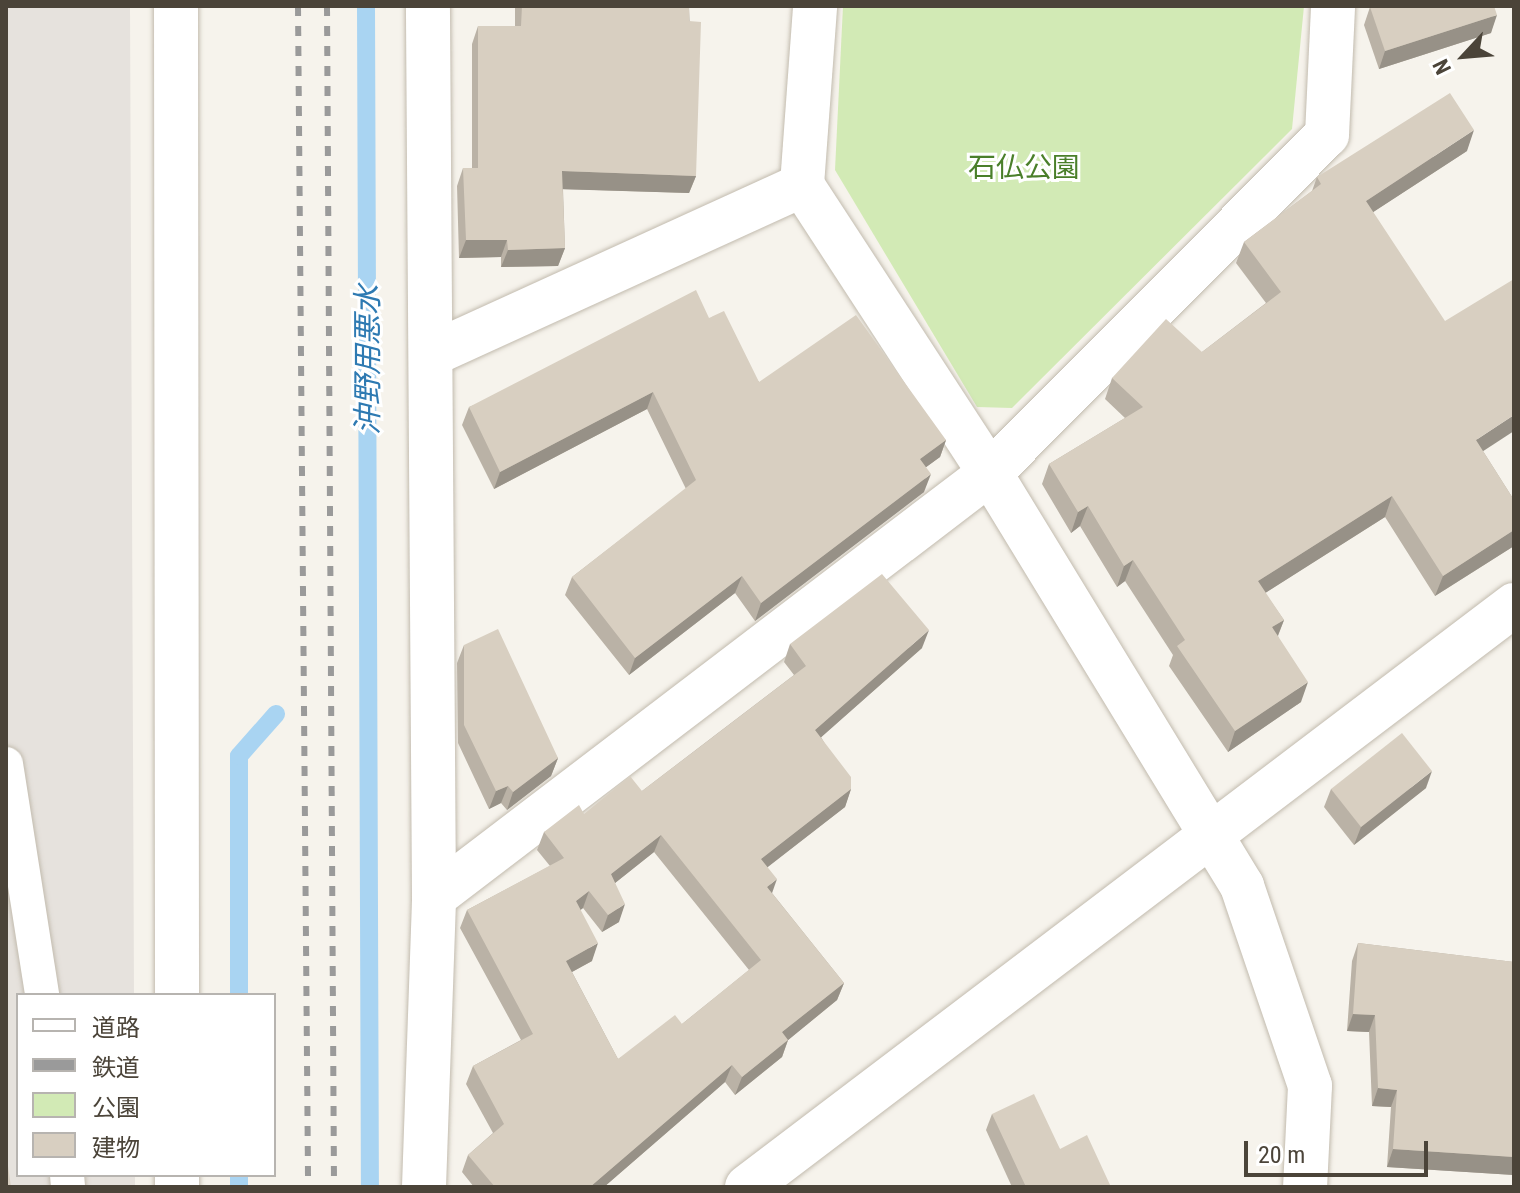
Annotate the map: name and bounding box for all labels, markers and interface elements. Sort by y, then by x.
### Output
north arrow [1424,16,1504,96]
text: N [1428,55,1456,78]
park label: 石仏公園 [968,151,1080,185]
water label: 沖野用悪水 [350,285,386,435]
legend [16,993,276,1177]
text: 道路 [92,1014,140,1042]
text: 鉄道 [92,1054,140,1082]
text: 公園 [92,1094,140,1122]
scale bar [1248,1125,1432,1175]
text: 建物 [92,1134,140,1162]
text: 20 m [1258,1141,1305,1169]

